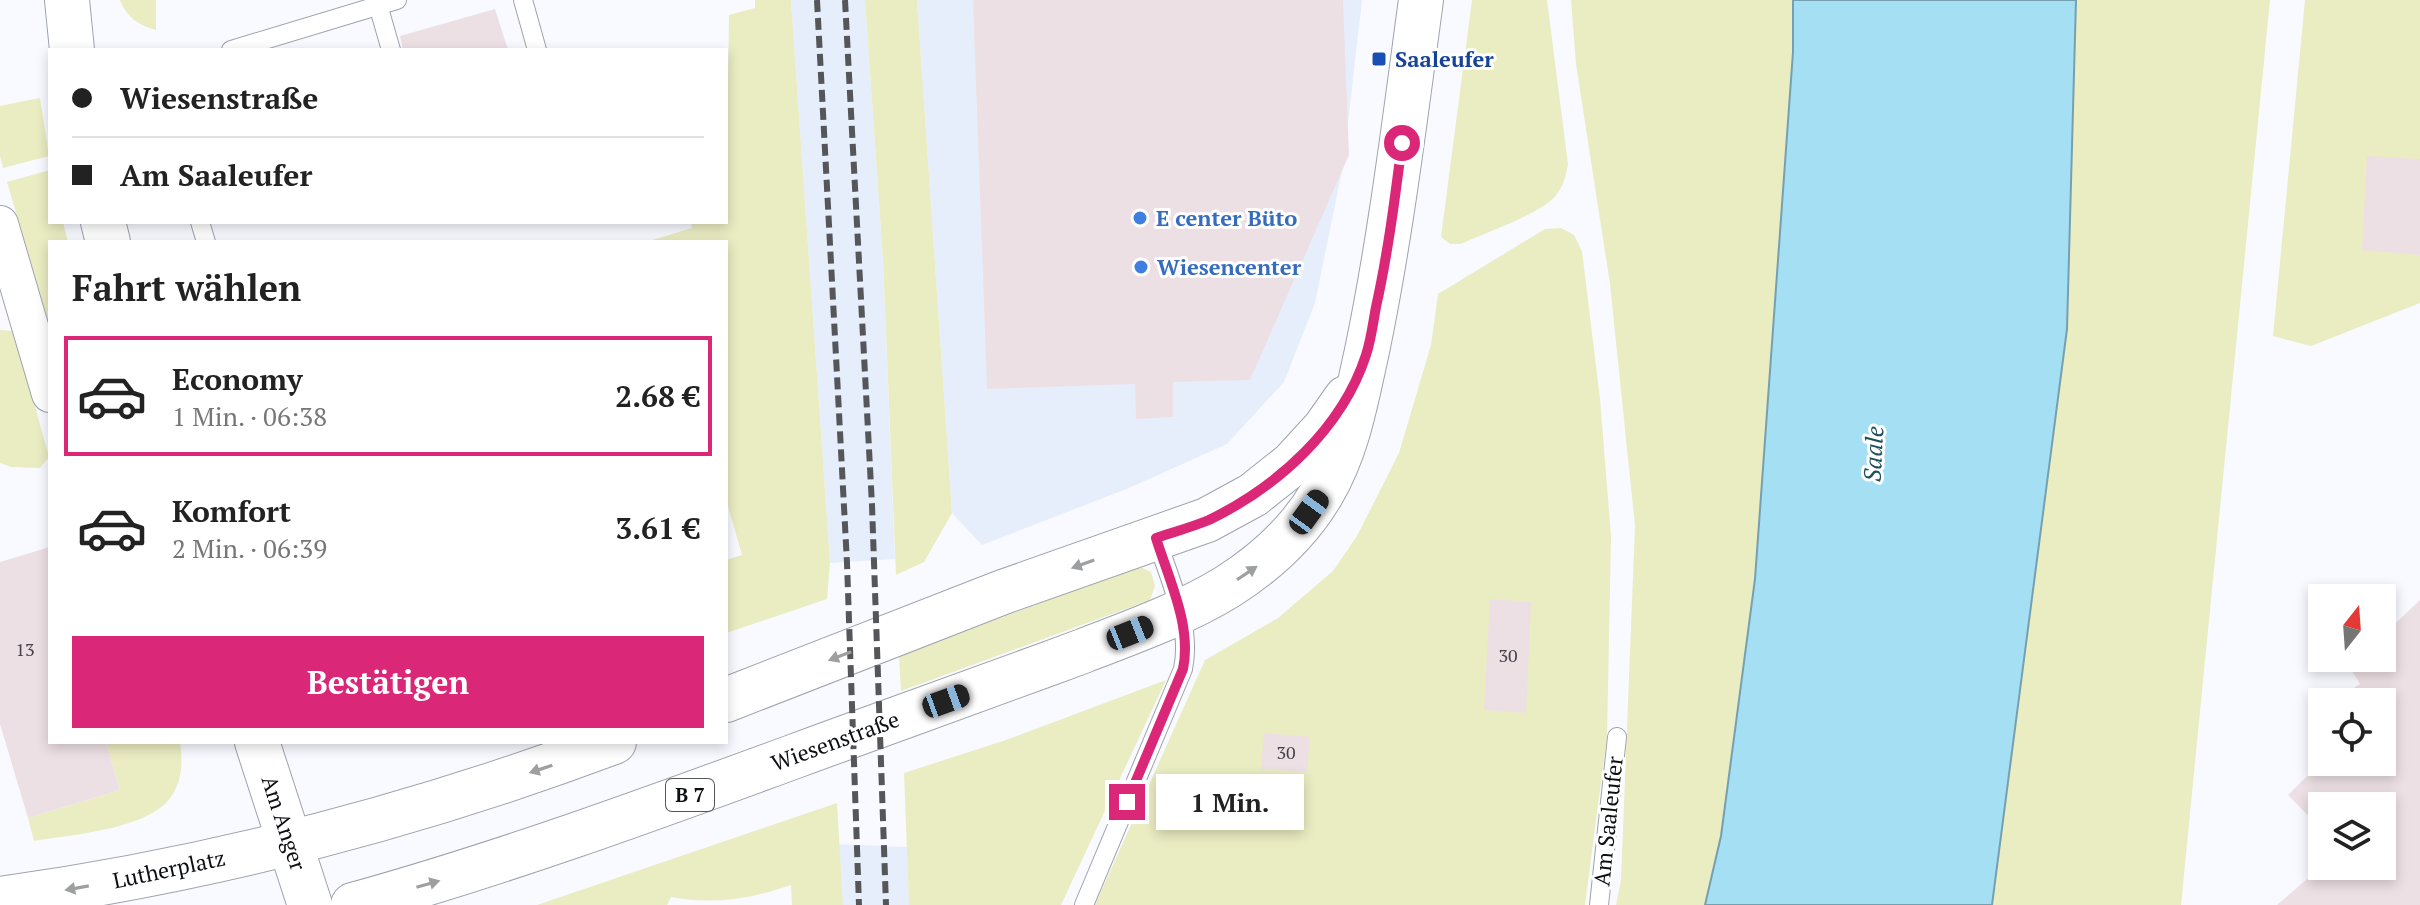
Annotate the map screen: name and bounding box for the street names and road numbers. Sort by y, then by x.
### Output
street label: Wiesenstraße [767,704,903,777]
street label: Am Saaleufer [1586,754,1629,887]
street label: Am Anger [256,772,314,875]
road number: B 7 [666,779,714,811]
street label: Lutherplatz [110,842,228,895]

